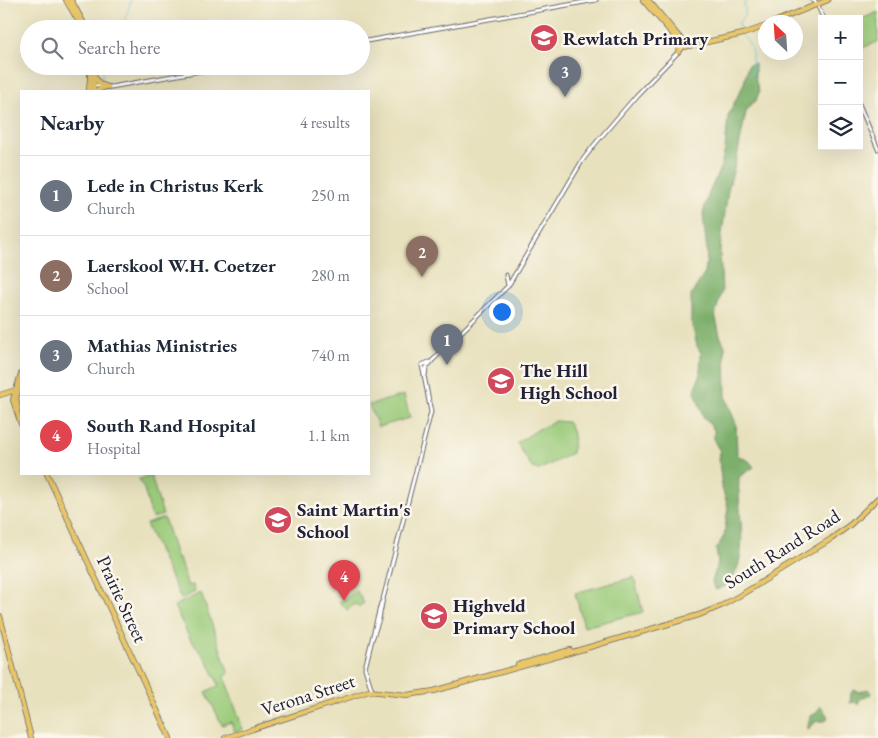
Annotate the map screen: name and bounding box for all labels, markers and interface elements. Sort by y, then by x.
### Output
north arrow [758,15,803,60]
map controls [818,15,863,150]
button: + [818,15,863,60]
search box [20,20,370,75]
school or university icon: Rewlatch Primary [529,23,559,53]
place label: Rewlatch Primary [563,26,709,51]
icon: search [38,34,66,62]
text: Search here [78,35,160,60]
pin: 3 [549,56,581,97]
button: − [818,60,863,105]
button: layers [818,105,863,150]
text: Nearby [40,109,104,136]
text: 4 results [300,112,350,133]
text: Lede in Christus Kerk [87,173,263,198]
text: 1 [52,185,60,206]
text: 250 m [311,185,350,206]
text: Church [87,198,135,219]
pin: 2 [406,236,438,277]
text: Laerskool W.H. Coetzer [87,253,276,278]
text: 2 [52,265,60,286]
text: 280 m [311,265,350,286]
text: School [87,278,129,299]
your location [489,299,515,325]
pin: 1 [431,324,463,365]
text: Mathias Ministries [87,333,237,358]
text: 3 [52,345,60,366]
text: 740 m [311,345,350,366]
text: Church [87,358,135,379]
place label: The Hill High School [520,358,618,405]
school or university icon: The Hill High School [486,366,516,396]
text: South Rand Hospital [87,413,256,438]
text: 4 [52,425,60,446]
text: 1.1 km [308,425,350,446]
text: Hospital [87,438,141,459]
place label: Saint Martin's School [297,497,411,544]
street label: South Rand Road [719,503,845,595]
school or university icon: Saint Martin's School [263,505,293,535]
street label: Prairie Street [91,552,153,646]
pin: 4 [328,560,360,601]
place label: Highveld Primary School [453,593,576,640]
school or university icon: Highveld Primary School [419,601,449,631]
street label: Verona Street [258,668,358,722]

